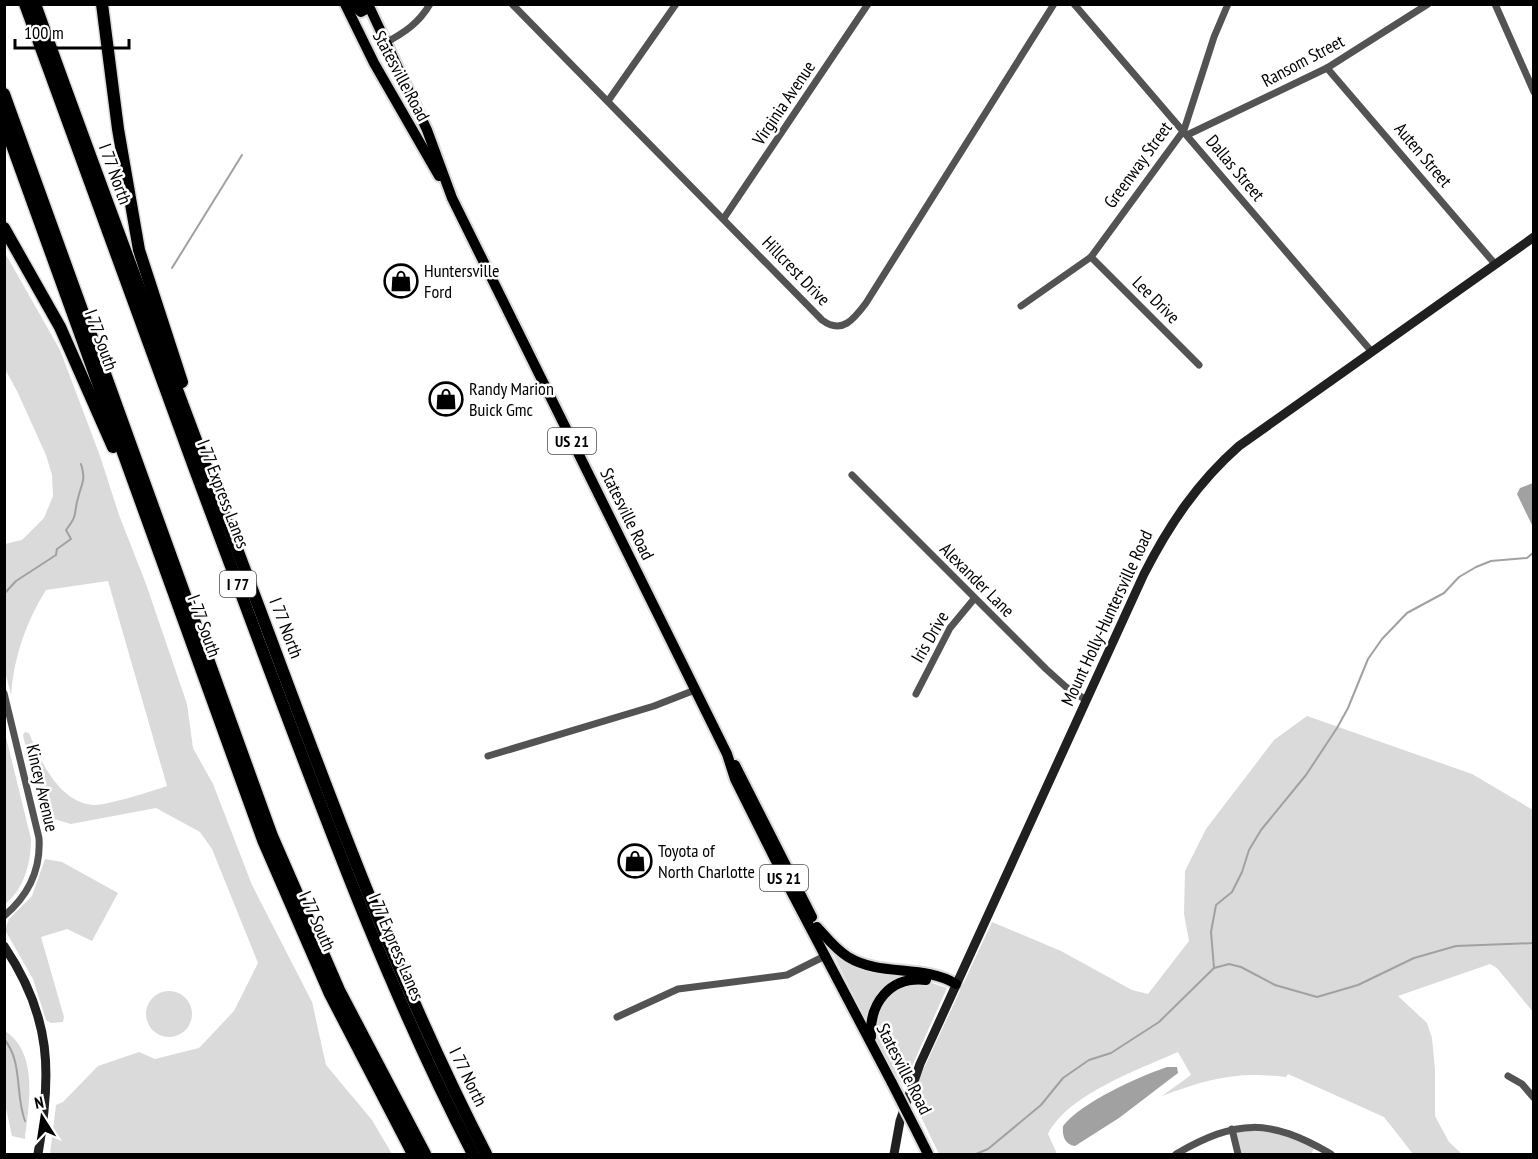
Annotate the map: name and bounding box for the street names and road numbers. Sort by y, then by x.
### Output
street label: Statesville Road [368,26,435,125]
street label: Ransom Street [1257,29,1348,92]
street label: Virginia Avenue [746,56,820,150]
street label: Greenway Street [1098,117,1177,213]
street label: Auten Street [1390,118,1457,192]
street label: Dallas Street [1201,130,1270,206]
street label: I 77 North [94,140,137,207]
street label: Hillcrest Drive [757,231,835,310]
street label: Lee Drive [1128,271,1185,328]
street label: I 77 South [80,306,123,374]
road number: US 21 [548,428,596,454]
street label: I 77 Express Lanes [192,436,255,551]
street label: Statesville Road [595,464,660,564]
street label: Mount Holly-Huntersville Road [1056,526,1157,709]
street label: Alexander Lane [935,538,1019,622]
road number: I 77 [220,571,256,597]
street label: I-77 South [183,591,226,660]
street label: I 77 North [264,594,308,661]
street label: Iris Drive [906,607,953,667]
street label: Kincey Avenue [21,742,64,834]
road number: US 21 [760,865,808,891]
street label: I 77 South [294,887,341,954]
street label: I 77 Express Lanes [364,890,429,1004]
street label: Statesville Road [872,1019,937,1118]
street label: I 77 North [444,1043,493,1110]

